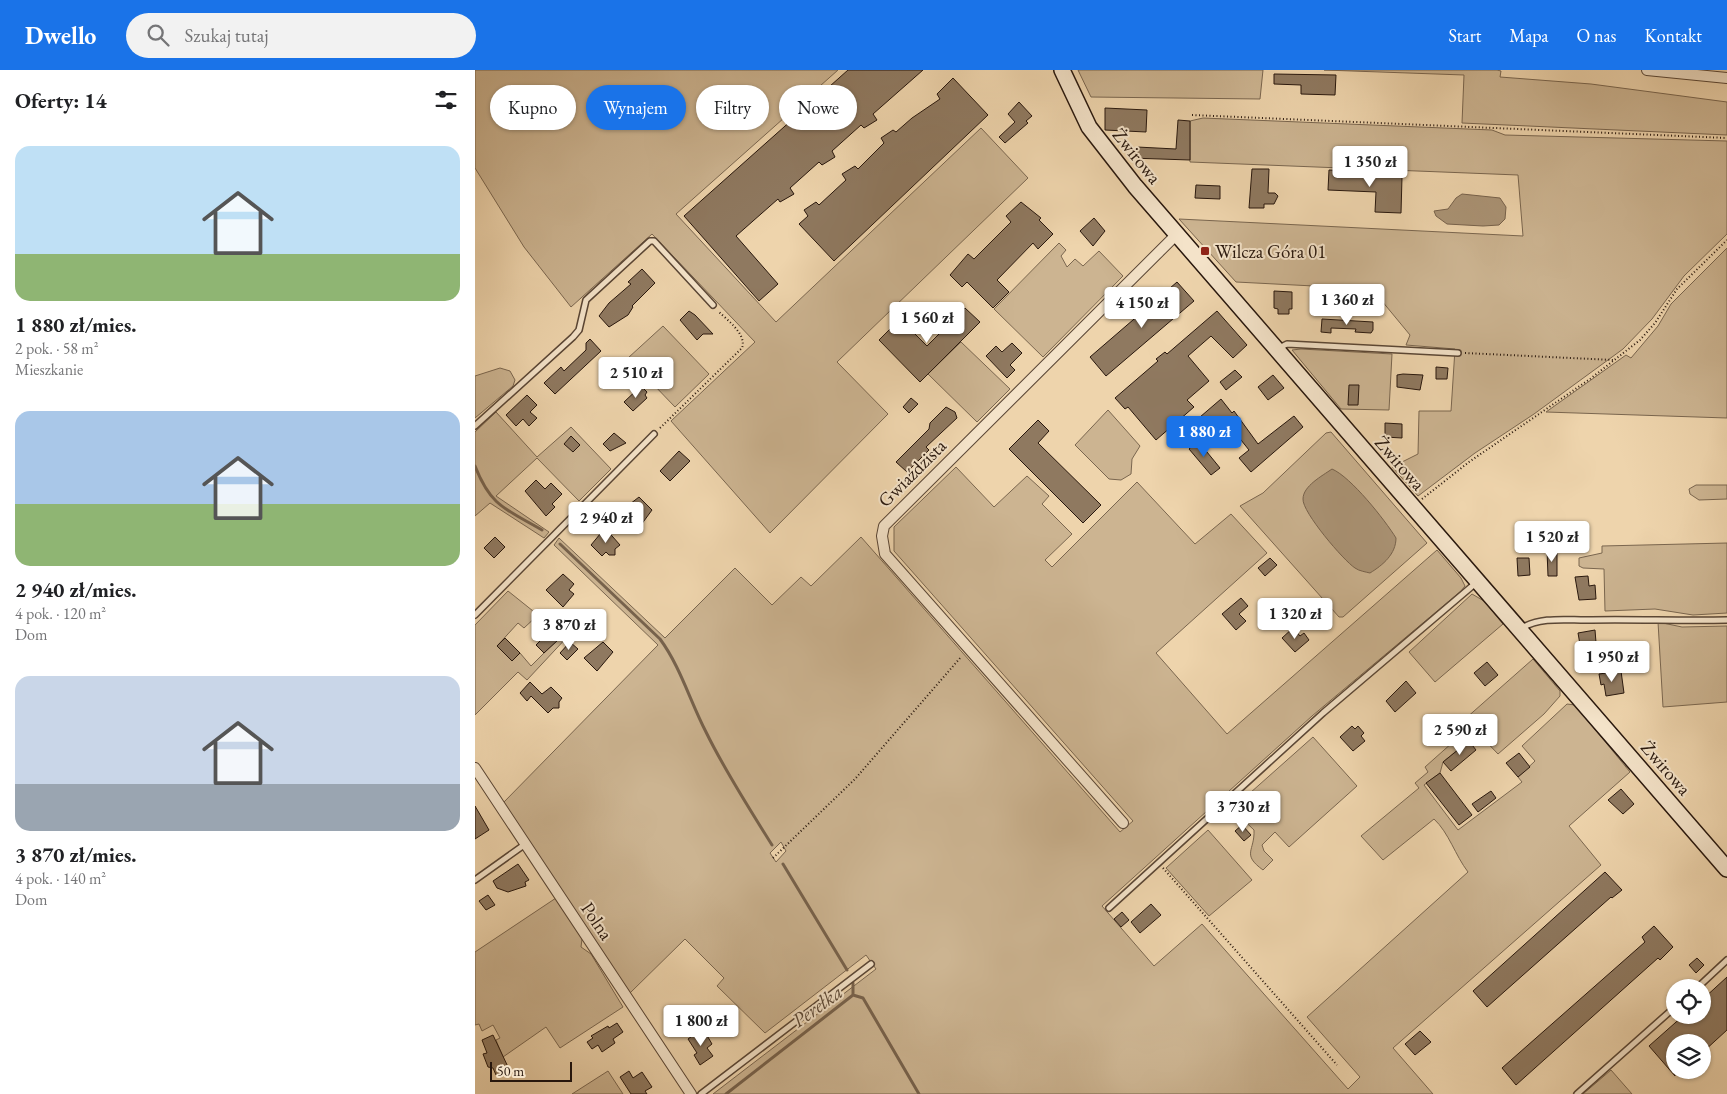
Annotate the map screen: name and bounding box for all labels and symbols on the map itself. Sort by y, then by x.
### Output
street label: Żwirowa [1107,123,1167,189]
pin: 1 350 zł [1318,146,1422,188]
place label: Wilcza Góra 01 [1215,239,1326,264]
marker: Wilcza Góra 01 [1199,245,1211,257]
pin: 1 360 zł [1295,284,1399,326]
pin: 4 150 zł [1090,286,1194,329]
pin: 1 560 zł [875,302,979,344]
pin: 2 510 zł [584,356,688,399]
pin: 1 880 zł [1152,416,1256,458]
street label: Żwirowa [1369,430,1431,496]
street label: Gwiaździsta [872,433,952,513]
pin: 2 940 zł [554,502,658,544]
pin: 1 520 zł [1500,520,1604,563]
pin: 1 320 zł [1243,598,1347,640]
pin: 3 870 zł [517,608,621,651]
pin: 1 950 zł [1560,640,1664,683]
pin: 2 590 zł [1408,714,1512,756]
street label: Żwirowa [1635,735,1697,801]
pin: 3 730 zł [1191,790,1295,833]
street label: Polna [575,897,619,945]
water label: Perełka [786,979,848,1033]
pin: 1 800 zł [649,1004,753,1047]
scale bar [490,1059,573,1082]

